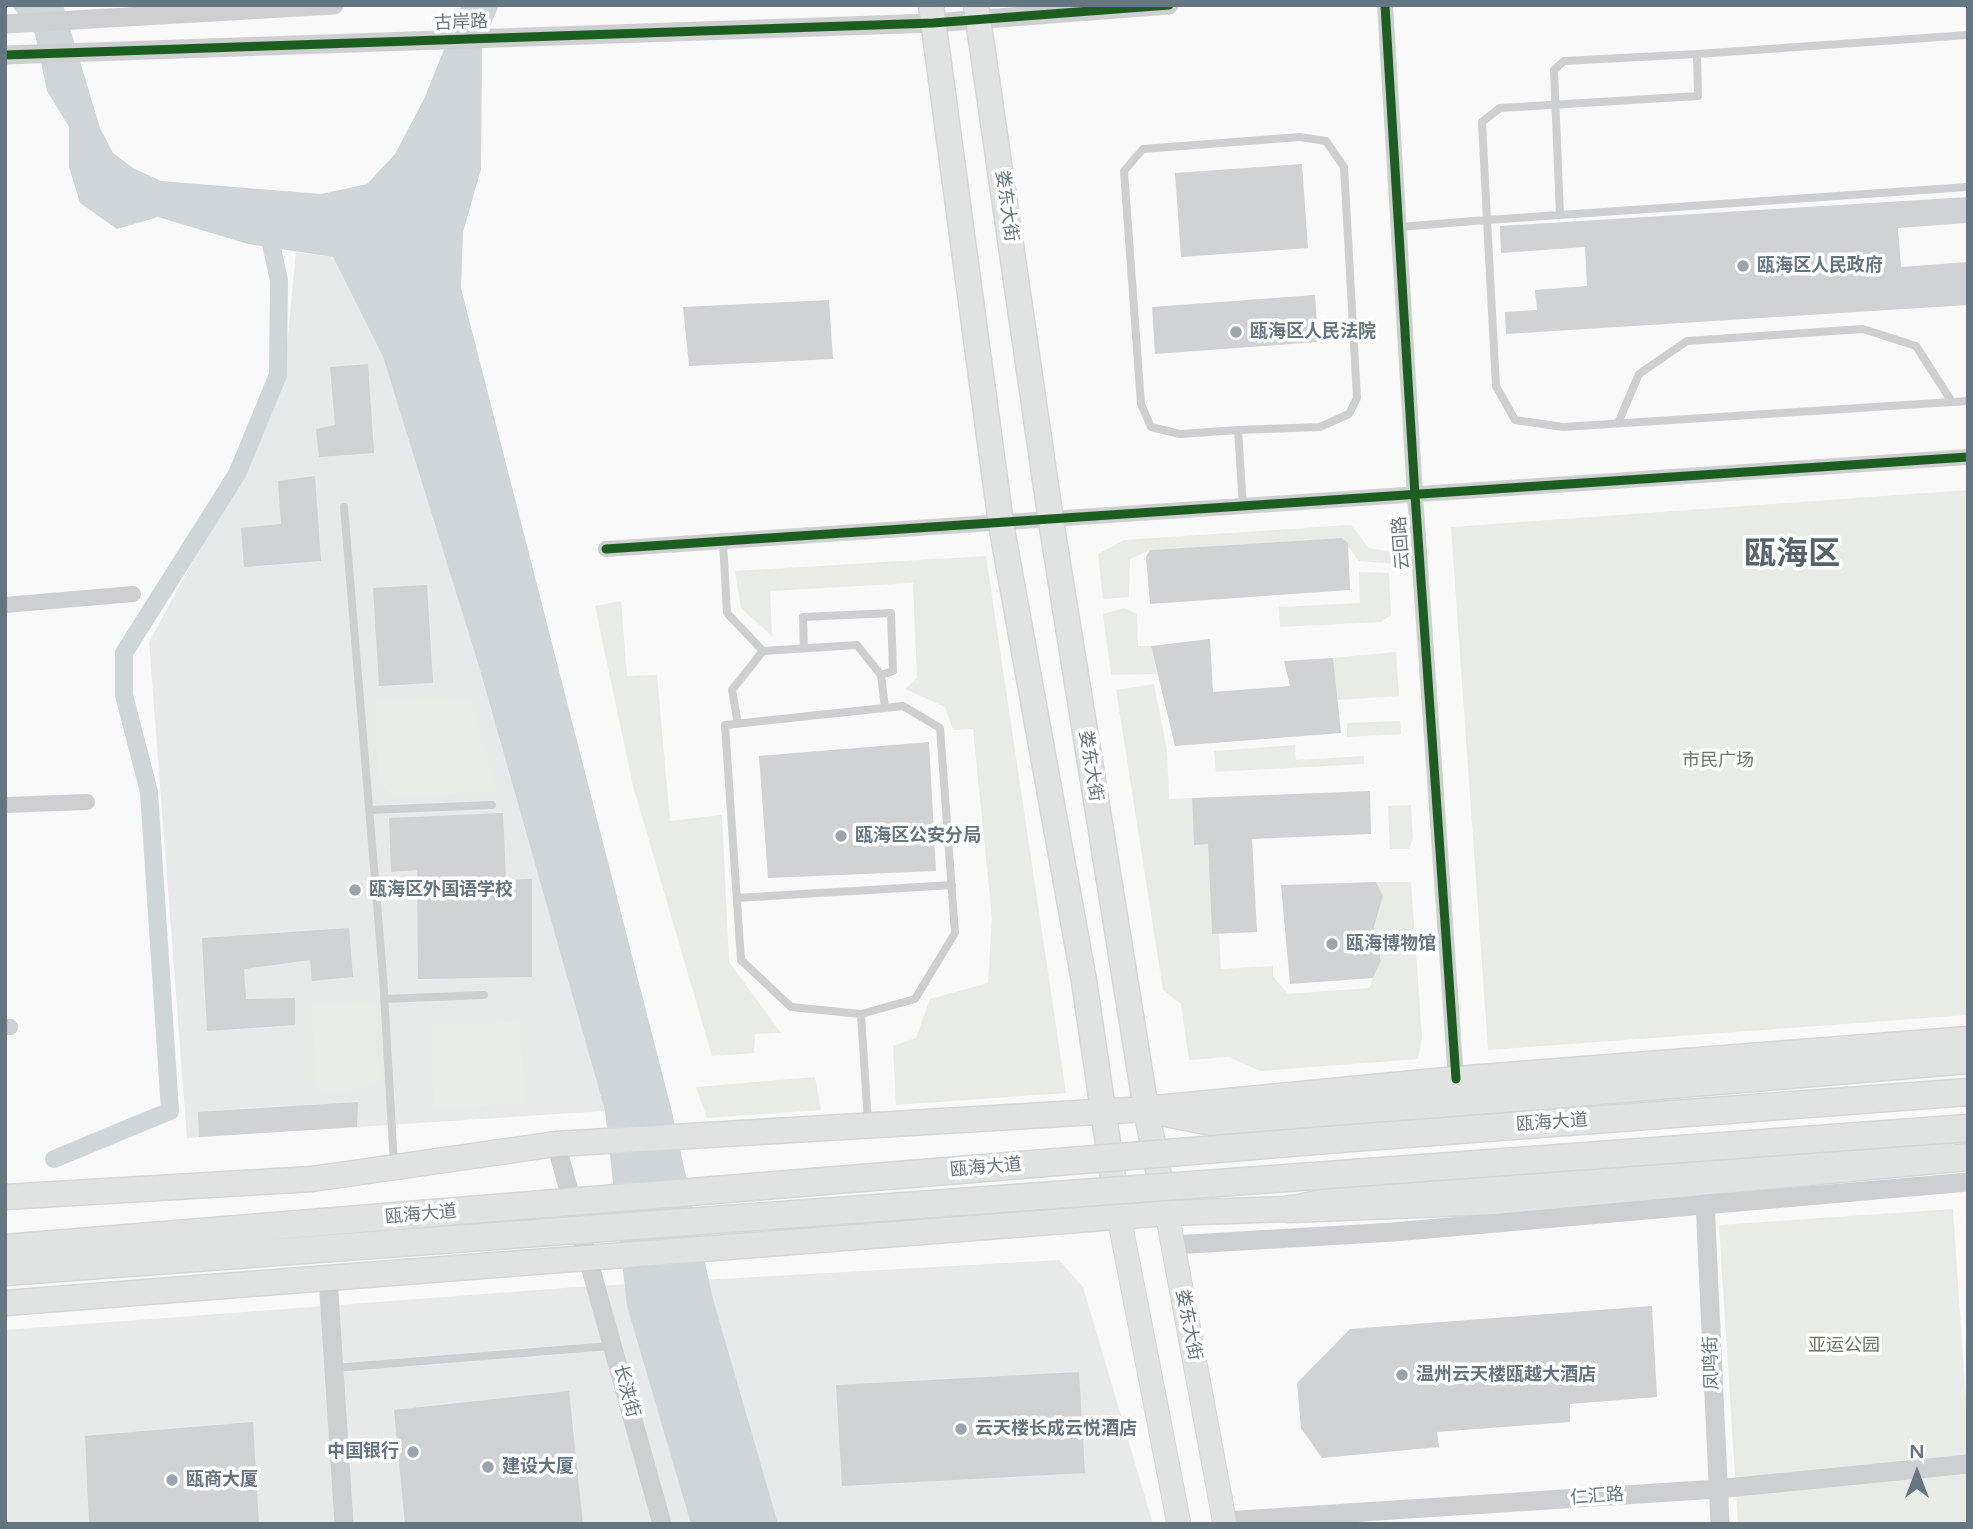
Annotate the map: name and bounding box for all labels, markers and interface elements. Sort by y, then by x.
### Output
street label: 古岸路 [434,11,488,35]
street label: 娄东大街 [990,169,1022,243]
place label: 瓯海区人民政府 [1757,255,1883,277]
marker: 瓯海区人民政府 [1735,258,1751,274]
place label: 瓯海区人民法院 [1250,321,1376,343]
marker: 瓯海区人民法院 [1228,324,1244,340]
street label: 云回路 [1389,515,1415,571]
district label: 瓯海区 [1744,537,1840,575]
street label: 娄东大街 [1074,729,1106,803]
park label: 市民广场 [1682,750,1754,772]
place label: 瓯海区公安分局 [855,825,981,847]
marker: 瓯海区公安分局 [833,828,849,844]
place label: 瓯海区外国语学校 [369,879,513,901]
marker: 瓯海区外国语学校 [347,882,363,898]
place label: 瓯海博物馆 [1346,933,1436,955]
marker: 瓯海博物馆 [1324,936,1340,952]
street label: 瓯海大道 [1515,1110,1589,1136]
street label: 瓯海大道 [949,1154,1023,1182]
street label: 瓯海大道 [384,1201,458,1229]
street label: 娄东大街 [1171,1288,1205,1362]
park label: 亚运公园 [1808,1335,1880,1357]
street label: 凤鸣街 [1700,1336,1724,1390]
street label: 长浃街 [609,1362,643,1420]
place label: 温州云天楼瓯越大酒店 [1416,1364,1596,1386]
marker: 温州云天楼瓯越大酒店 [1394,1367,1410,1383]
place label: 云天楼长成云悦酒店 [975,1418,1137,1440]
marker: 云天楼长成云悦酒店 [953,1421,969,1437]
north arrow [1882,1438,1952,1508]
place label: 中国银行 [327,1441,399,1463]
text: N [1909,1441,1925,1463]
marker: 中国银行 [405,1444,421,1460]
place label: 建设大厦 [502,1456,574,1478]
marker: 建设大厦 [480,1459,496,1475]
place label: 瓯商大厦 [186,1469,258,1491]
marker: 瓯商大厦 [164,1472,180,1488]
street label: 仁汇路 [1569,1484,1625,1510]

